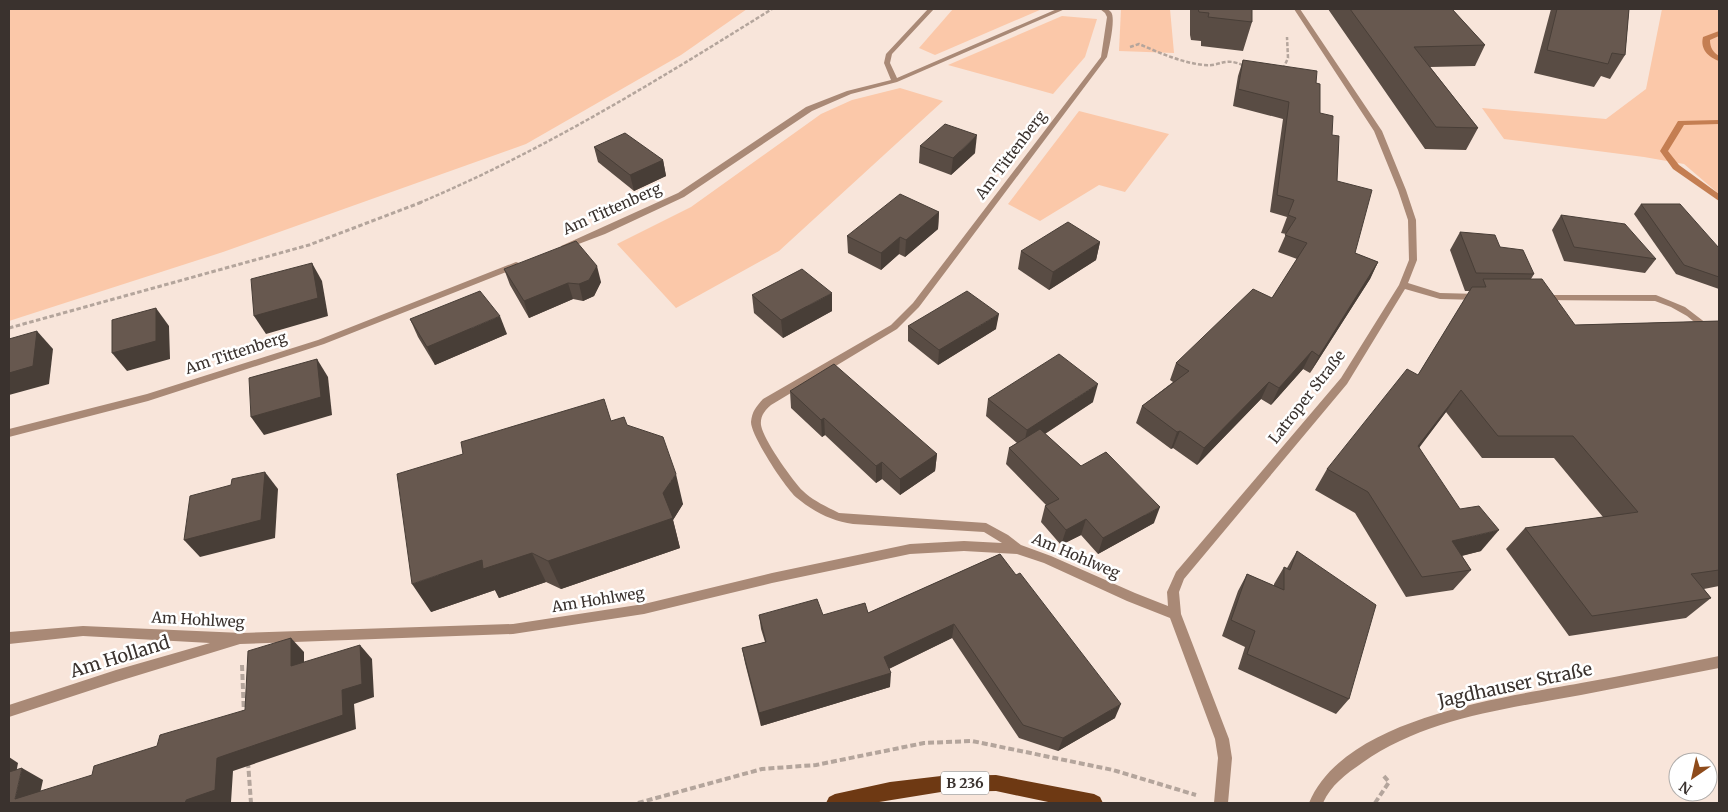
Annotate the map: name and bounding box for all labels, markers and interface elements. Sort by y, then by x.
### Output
street label: Am Tittenberg [971,107,1050,204]
street label: Am Tittenberg [559,178,664,239]
street label: Am Tittenberg [182,327,289,378]
street label: Latroper Straße [1264,346,1349,447]
street label: Am Hohlweg [1029,528,1123,583]
street label: Am Hohlweg [549,583,645,616]
street label: Am Hohlweg [150,608,245,631]
street label: Am Holland [66,630,173,683]
street label: Jagdhauser Straße [1435,657,1594,712]
north arrow [1668,752,1718,802]
road number: B 236 [941,771,989,794]
text: N [1676,777,1695,798]

